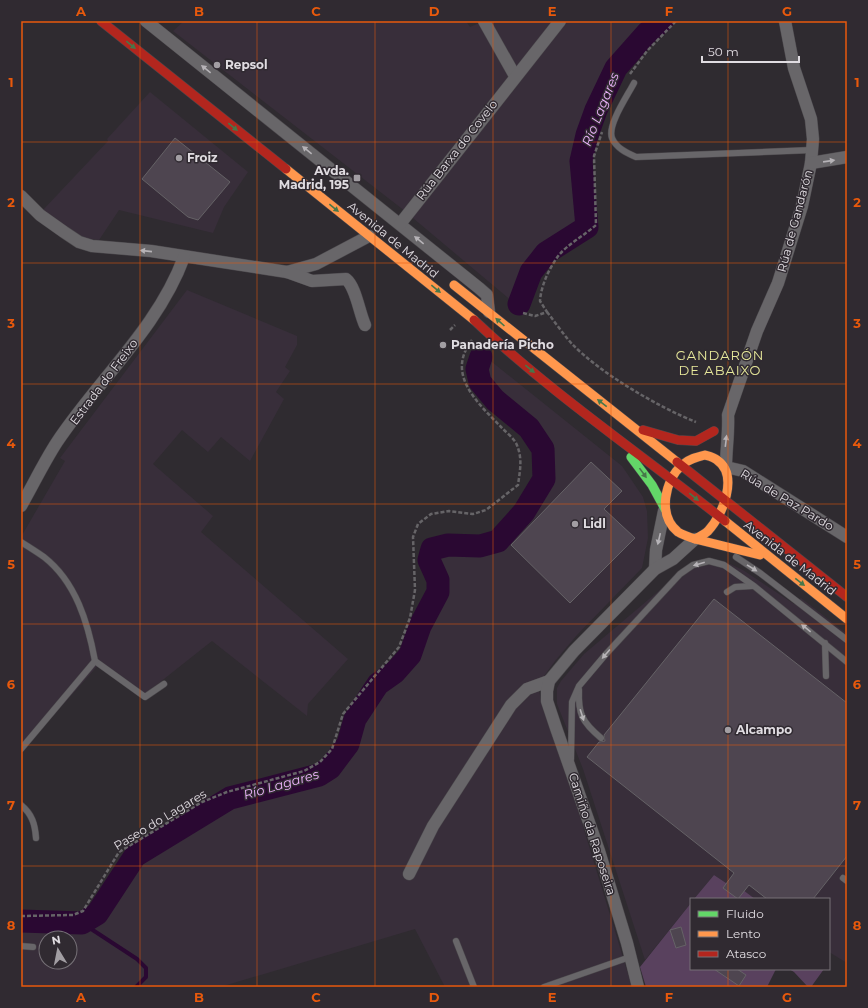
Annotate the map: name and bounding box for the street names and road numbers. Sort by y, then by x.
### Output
street label: Rúa Barxa do Covelo [413,97,500,203]
street label: Rúa de Gandarón [774,168,815,274]
street label: Avenida de Madrid [345,198,442,281]
street label: Estrada do Freixo [66,336,141,428]
street label: Rúa de Paz Pardo [738,466,837,533]
street label: Avenida de Madrid [741,517,839,598]
street label: Camiño da Raposeira [566,771,619,897]
street label: Paseo do Lagares [111,786,209,853]

